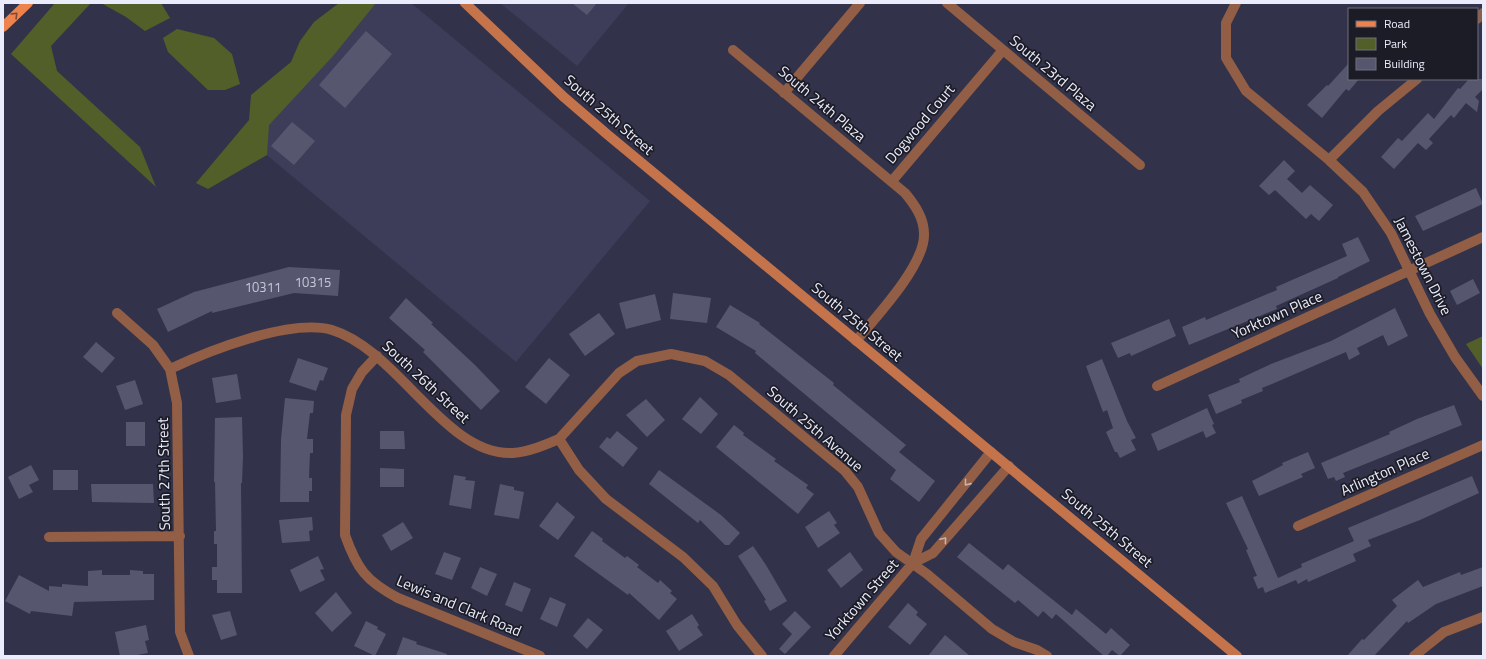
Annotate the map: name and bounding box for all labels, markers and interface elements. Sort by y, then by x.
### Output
legend [1348,8,1478,80]
one-way arrow [10,12,18,20]
text: Road [1384,14,1410,33]
street label: South 23rd Plaza [1005,29,1102,116]
text: Park [1384,34,1407,53]
text: Building [1384,54,1425,73]
street label: South 24th Plaza [773,60,872,148]
street label: South 25th Street [559,69,660,161]
street label: Dogwood Court [879,78,960,169]
street label: Jamestown Drive [1389,213,1458,319]
house number: 10315 [295,272,331,292]
house number: 10311 [245,277,281,297]
street label: South 25th Street [807,277,908,367]
street label: Yorktown Place [1228,284,1326,345]
street label: South 26th Street [377,335,476,429]
street label: South 25th Avenue [762,380,869,477]
street label: South 27th Street [151,417,176,531]
street label: Arlington Place [1337,442,1433,501]
one-way arrow [964,478,971,485]
street label: South 25th Street [1057,483,1158,573]
one-way arrow [939,538,946,545]
street label: Yorktown Street [820,553,904,646]
street label: Lewis and Clark Road [393,569,525,642]

